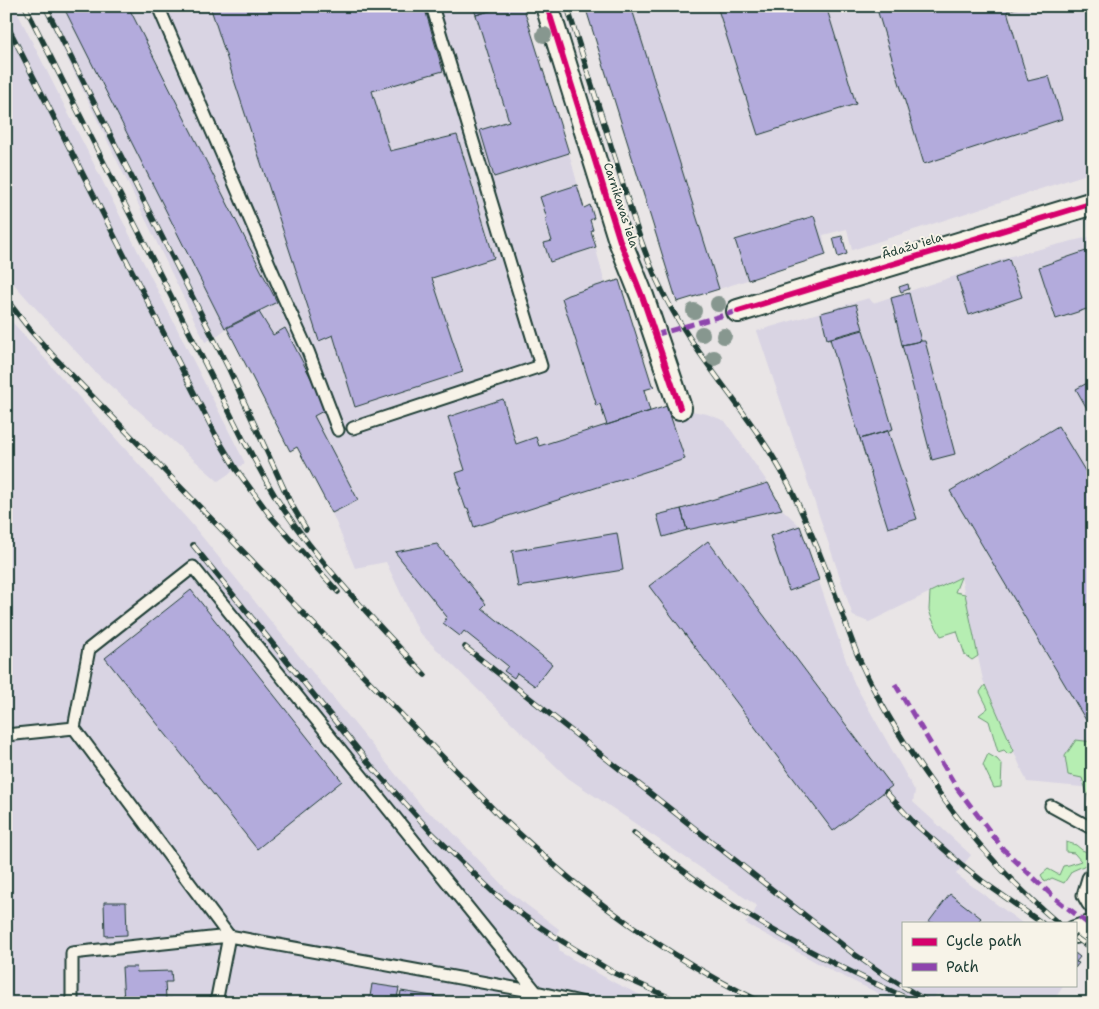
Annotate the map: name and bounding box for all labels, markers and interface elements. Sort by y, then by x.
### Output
street label: Carnikavas iela [600,161,642,250]
street label: Ādažu iela [880,229,945,263]
legend [902,922,1076,986]
text: Cycle path [946,931,1022,951]
text: Path [946,957,979,977]

